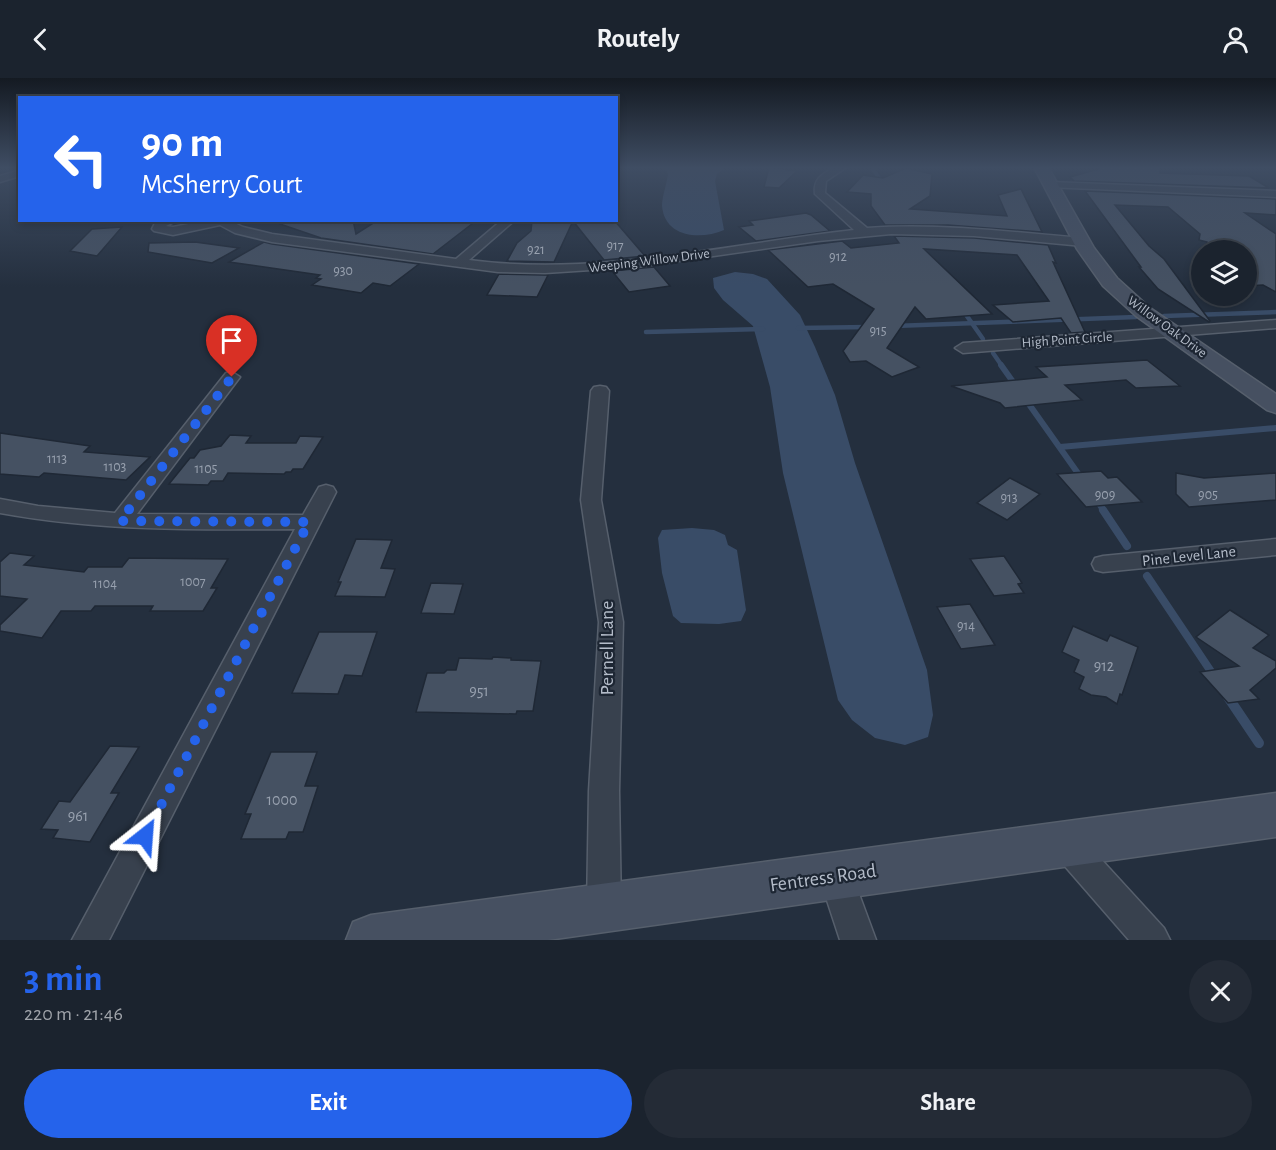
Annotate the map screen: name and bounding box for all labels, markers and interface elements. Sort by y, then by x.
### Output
icon: back [24,23,57,56]
icon: person [1219,23,1252,56]
text: Routely [596,25,680,52]
icon: left [42,120,120,198]
text: 90 m [141,122,223,164]
text: McSherry Court [141,171,302,198]
house number: 917 [606,239,624,253]
map controls [1191,240,1257,306]
button: layers [1191,240,1257,306]
house number: 921 [527,243,545,257]
street label: Weeping Willow Drive [588,247,710,275]
house number: 912 [829,250,847,264]
house number: 930 [333,264,353,278]
street label: Willow Oak Drive [1125,294,1209,360]
pin [206,315,257,377]
icon: arrive [215,324,248,357]
house number: 915 [869,324,887,338]
street label: High Point Circle [1021,330,1113,350]
house number: 1113 [47,452,67,466]
house number: 1103 [104,460,127,474]
house number: 1105 [195,462,218,476]
house number: 909 [1095,488,1115,502]
house number: 905 [1198,488,1218,502]
house number: 913 [1000,491,1018,505]
street label: Pine Level Lane [1141,543,1237,569]
house number: 1007 [180,575,206,589]
house number: 1104 [93,577,117,591]
street label: Pernell Lane [597,601,617,695]
house number: 914 [957,619,975,633]
house number: 912 [1094,658,1114,674]
house number: 951 [469,683,489,699]
house number: 1000 [267,792,297,808]
position arrow [113,804,177,868]
house number: 961 [68,808,88,824]
street label: Fentress Road [768,861,878,895]
button: close [1189,960,1252,1023]
text: 3 min [24,961,102,997]
text: 220 m · 21:46 [24,1004,123,1024]
button: Exit [24,1069,632,1138]
button: Share [644,1069,1252,1138]

